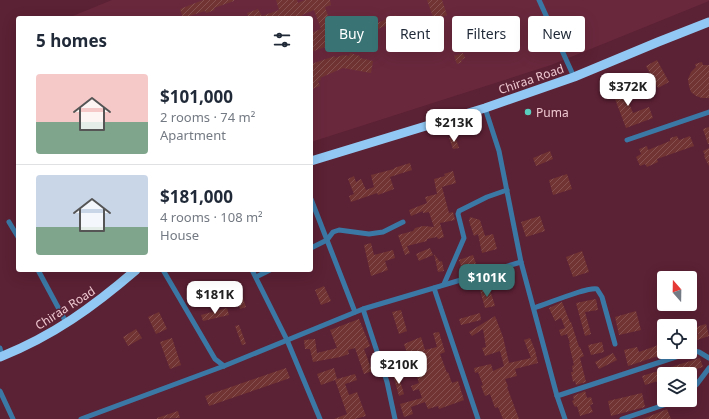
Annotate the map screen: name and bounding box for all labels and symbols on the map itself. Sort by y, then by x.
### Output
street label: Chiraa Road [496,60,566,98]
pin: $372K [600,73,656,107]
place label: Puma [536,104,569,121]
marker: Puma [523,107,533,117]
pin: $213K [426,109,482,143]
pin: $101K [459,264,515,298]
north arrow [657,271,697,311]
pin: $181K [187,281,243,315]
street label: Chiraa Road [32,282,98,334]
pin: $210K [371,351,427,385]

